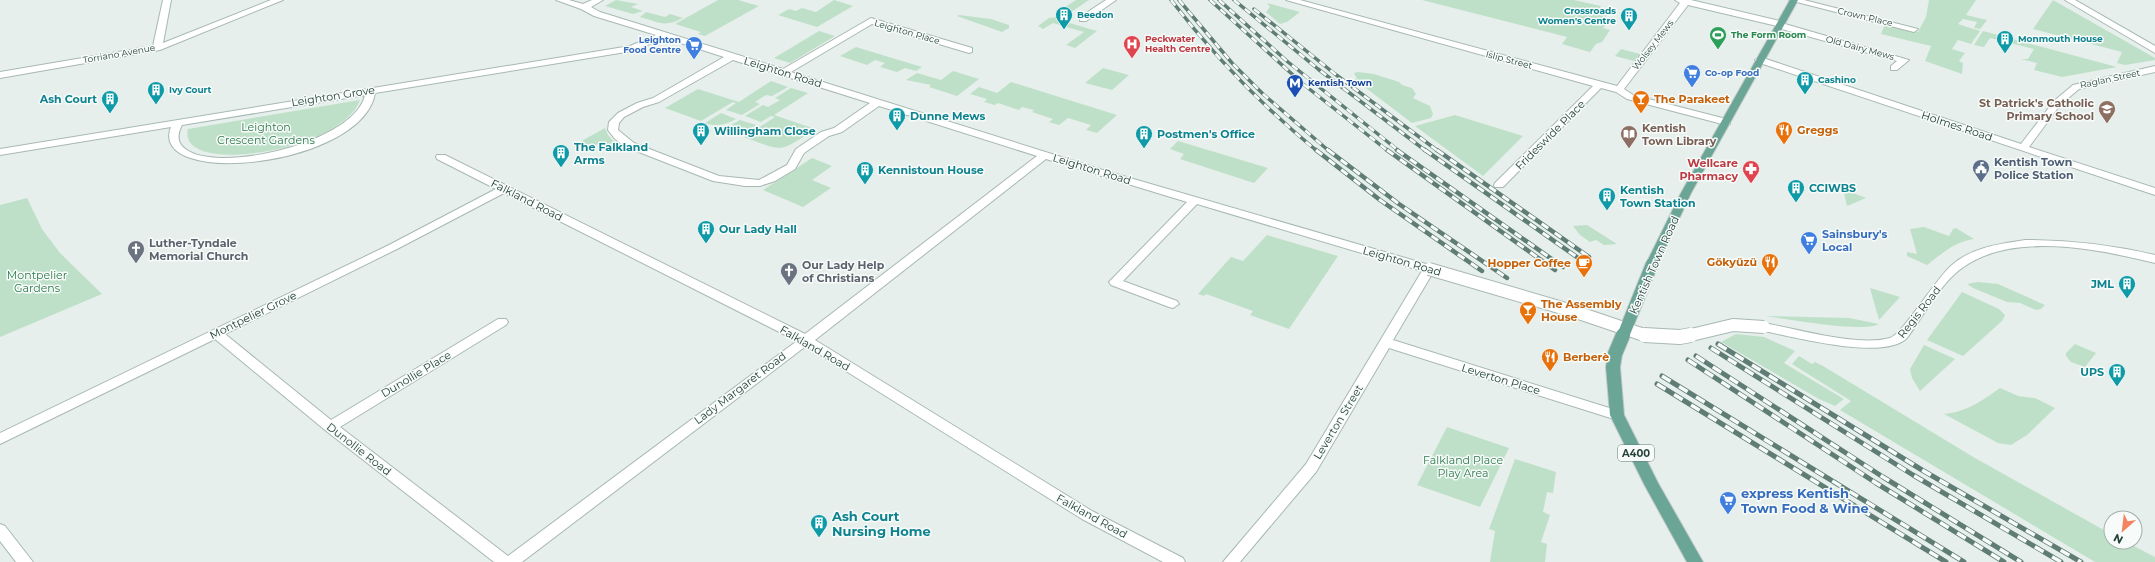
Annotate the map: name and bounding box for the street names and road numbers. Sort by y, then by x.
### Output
street label: Crown Place [1836,5,1894,28]
street label: Leighton Place [873,17,942,46]
street label: Wolsey Mews [1630,17,1676,72]
street label: Old Dairy Mews [1825,33,1896,62]
street label: Torriano Avenue [82,42,156,65]
street label: Islip Street [1485,48,1534,71]
street label: Leighton Road [742,53,824,91]
street label: Raglan Street [2079,67,2141,90]
street label: Leighton Grove [290,82,376,110]
street label: Frideswide Place [1512,97,1588,173]
street label: Holmes Road [1920,108,1994,144]
street label: Leighton Road [1051,150,1133,188]
street label: Falkland Road [489,176,565,224]
street label: Kentish Town Road [1626,214,1682,316]
street label: Leighton Road [1361,243,1443,279]
street label: Regis Road [1894,283,1944,341]
street label: Montpelier Grove [207,288,299,342]
street label: Falkland Road [777,322,853,374]
street label: Dunollie Place [378,347,454,400]
street label: Lady Margaret Road [691,349,789,427]
street label: Leverton Place [1460,360,1542,398]
street label: Leverton Street [1310,382,1366,462]
street label: Dunollie Road [324,419,394,479]
road number: A400 [1618,445,1654,461]
street label: Falkland Road [1054,491,1130,541]

